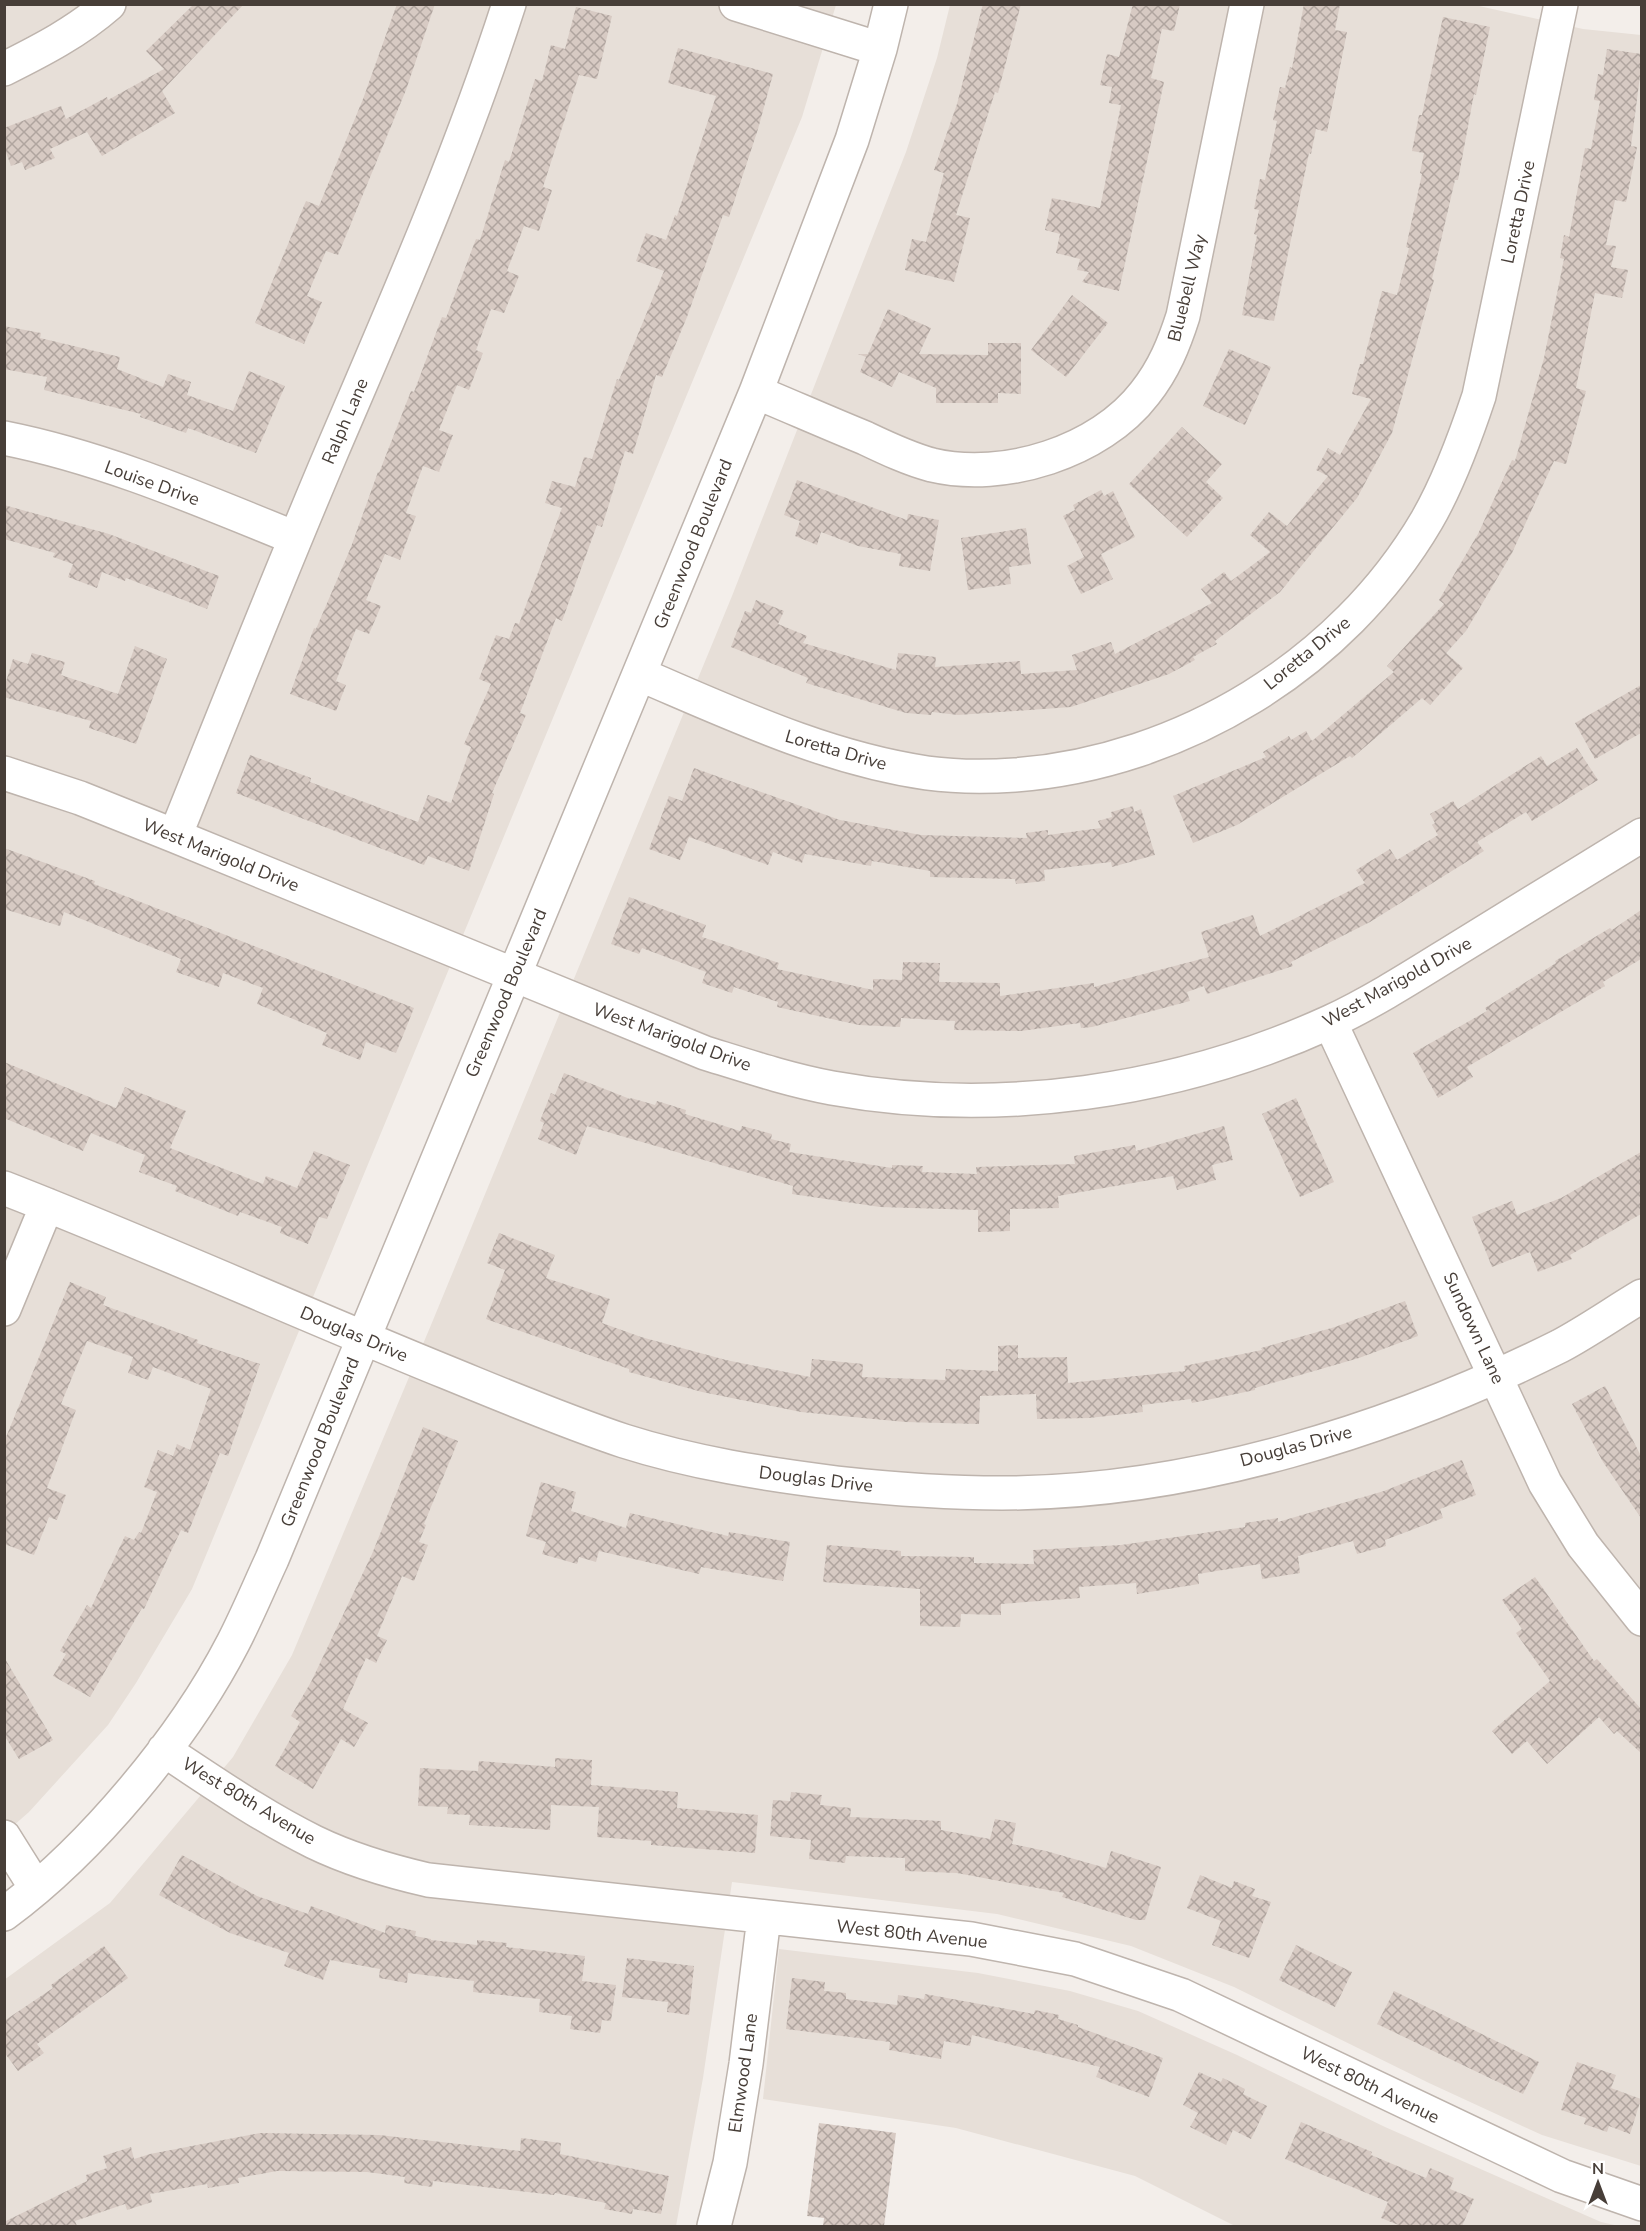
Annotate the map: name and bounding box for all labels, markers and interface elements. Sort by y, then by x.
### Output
street label: Loretta Drive [1495,158,1541,266]
street label: Bluebell Way [1162,231,1212,344]
street label: Ralph Lane [316,374,374,468]
street label: Louise Drive [101,455,203,511]
street label: Greenwood Boulevard [648,455,738,633]
street label: Loretta Drive [1259,611,1355,695]
street label: Loretta Drive [782,724,890,776]
street label: West Marigold Drive [139,813,303,897]
street label: Greenwood Boulevard [460,905,552,1081]
street label: West Marigold Drive [1318,931,1476,1033]
street label: West Marigold Drive [589,997,755,1077]
street label: Sundown Lane [1438,1268,1510,1388]
street label: Douglas Drive [296,1301,412,1367]
street label: Greenwood Boulevard [275,1353,365,1531]
street label: Douglas Drive [1237,1420,1355,1472]
street label: Douglas Drive [758,1460,874,1498]
street label: West 80th Avenue [178,1752,320,1850]
street label: West 80th Avenue [835,1914,989,1954]
street label: Elmwood Lane [723,2012,763,2134]
street label: West 80th Avenue [1297,2041,1443,2129]
north arrow [1568,2153,1628,2213]
text: N [1592,2158,1604,2180]

